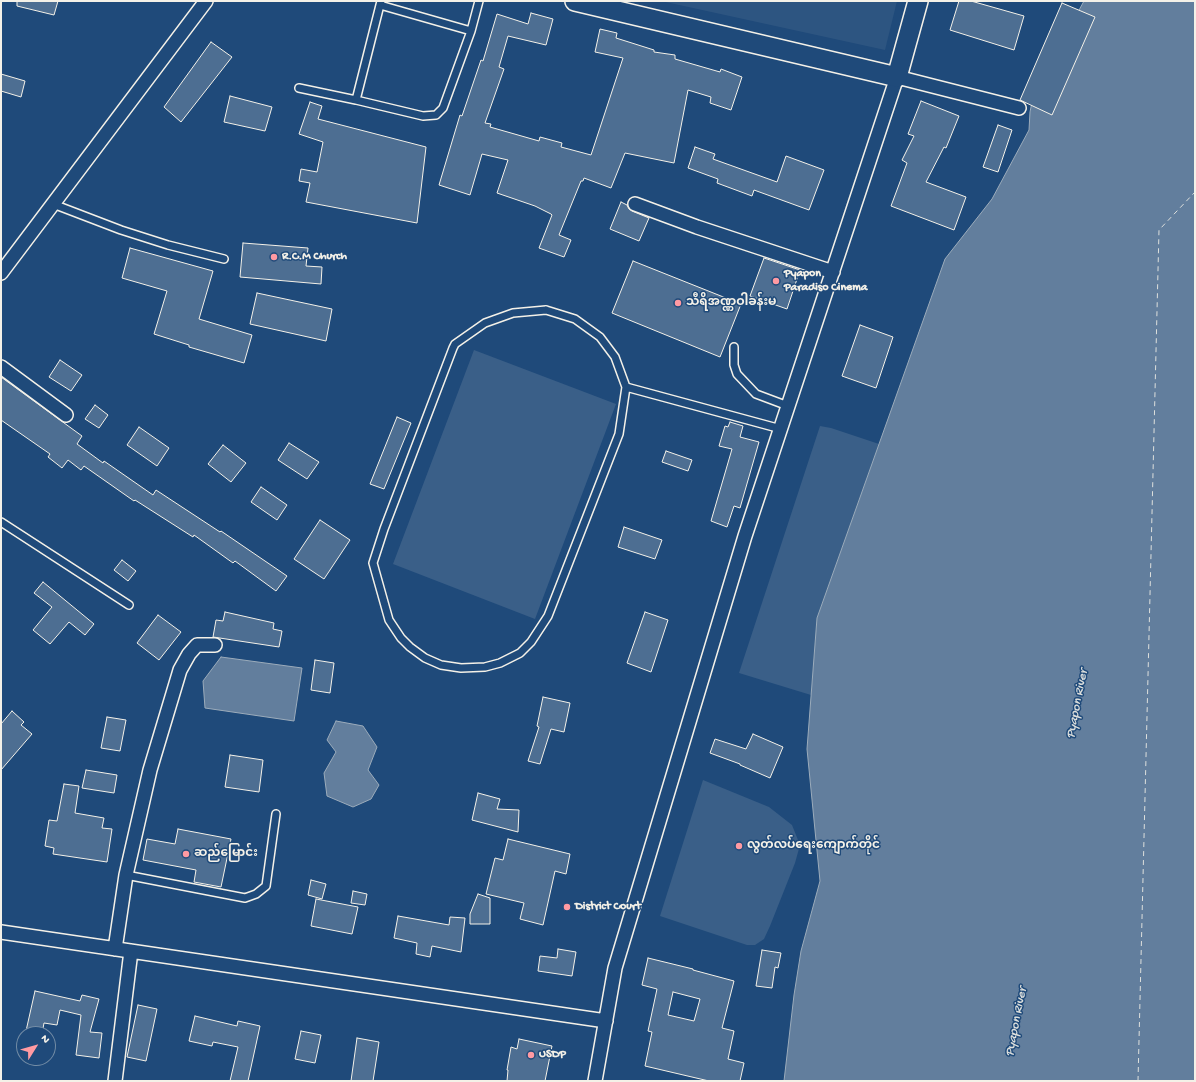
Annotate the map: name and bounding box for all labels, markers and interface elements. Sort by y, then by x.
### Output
place label: R.C.M Church [282,250,347,264]
marker: R.C.M Church [269,252,279,262]
place label: Pyapon Paradiso Cinema [784,267,867,295]
marker: Pyapon Paradiso Cinema [771,276,781,286]
place label: သီရိအဏ္ဏဝါခန်းမ [686,296,776,310]
marker: သီရိအဏ္ဏဝါခန်းမ [673,298,683,308]
water label: Pyapon River [1064,668,1092,740]
place label: လွတ်လပ်ရေးကျောက်တိုင် [747,839,880,853]
marker: လွတ်လပ်ရေးကျောက်တိုင် [734,841,744,851]
place label: ဆည်မြောင်း [194,847,258,861]
marker: ဆည်မြောင်း [181,849,191,859]
place label: District Court [575,900,641,914]
marker: District Court [562,902,572,912]
water label: Pyapon River [1003,986,1031,1058]
north arrow [16,1026,56,1066]
text: N [38,1033,52,1046]
place label: USDP [539,1048,566,1062]
marker: USDP [526,1050,536,1060]

